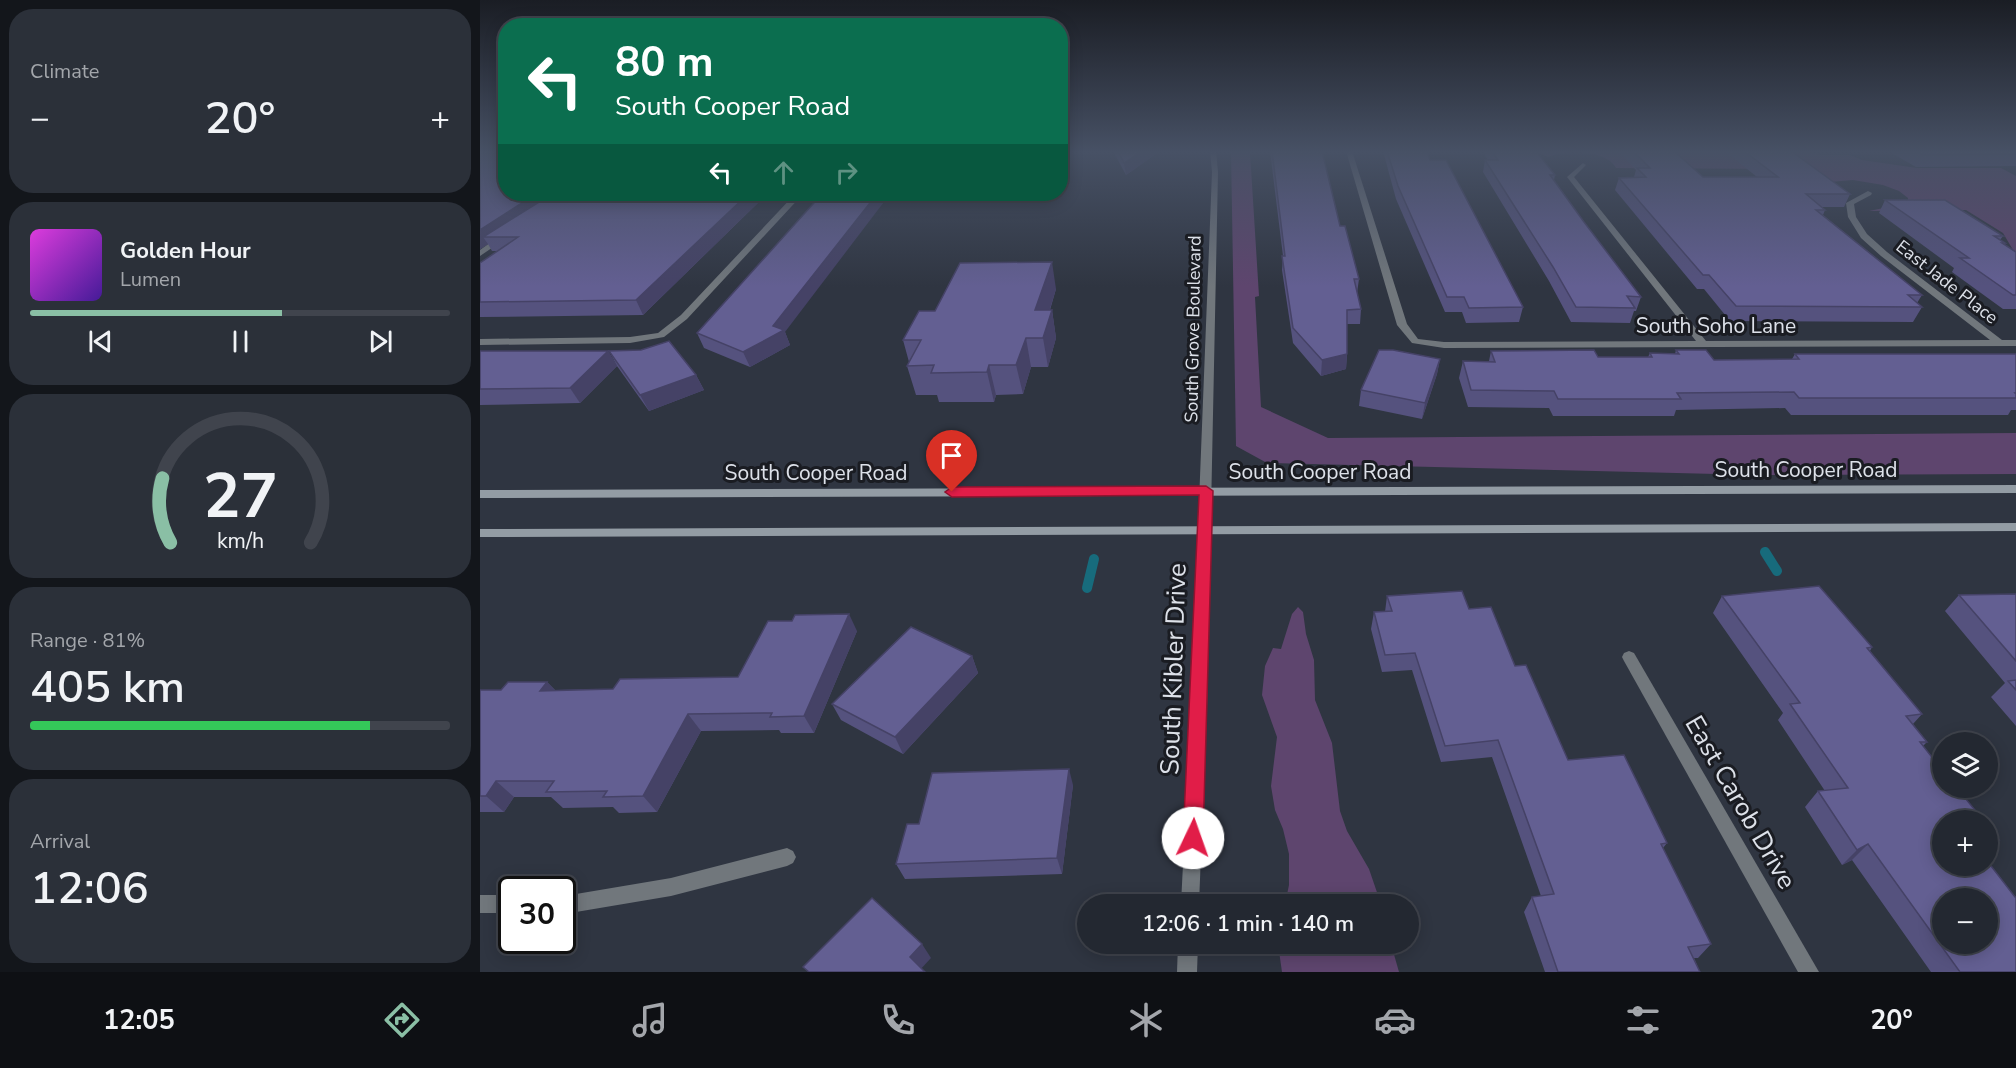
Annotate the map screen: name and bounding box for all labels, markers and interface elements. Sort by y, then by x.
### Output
text: 80 m [615,34,714,91]
icon: left [516,42,594,120]
text: Climate [30,58,99,85]
text: 20° [205,88,275,149]
text: South Cooper Road [615,88,850,125]
text: − [30,96,50,141]
text: + [430,96,450,141]
icon: left [704,156,737,189]
icon: ahead [767,156,800,189]
icon: right [830,156,863,189]
street label: South Grove Boulevard [1179,235,1207,423]
street label: East Jade Place [1891,235,2003,329]
text: Golden Hour [120,236,251,266]
text: Lumen [120,266,181,293]
street label: South Soho Lane [1636,312,1796,340]
icon: previous [84,325,117,358]
icon: pause [224,325,257,358]
icon: next [364,325,397,358]
pin [926,430,977,492]
icon: arrive [935,439,968,472]
text: 27 [203,454,277,539]
street label: South Cooper Road [1715,456,1898,484]
street label: South Cooper Road [1229,458,1412,486]
street label: South Cooper Road [725,459,908,487]
text: km/h [216,526,264,556]
street label: South Kibler Drive [1152,562,1195,776]
text: Range · 81% [30,627,145,654]
text: 405 km [30,657,185,718]
street label: East Carob Drive [1677,709,1804,895]
map controls [1932,732,1998,954]
button: layers [1932,732,1998,798]
position arrow [1161,806,1225,870]
button: + [1932,810,1998,876]
text: Arrival [30,828,90,855]
text: 12:06 [30,858,149,919]
speed limit sign: 30 [498,876,576,954]
button: − [1932,888,1998,954]
text: 12:06 · 1 min · 140 m [1142,909,1354,939]
icon: directions [381,999,423,1041]
icon: music [629,999,671,1041]
icon: phone [877,999,919,1041]
icon: climate [1125,999,1167,1041]
icon: car [1374,999,1416,1041]
icon: filters [1622,999,1664,1041]
text: 12:05 [103,1002,175,1039]
text: 20° [1870,1002,1913,1039]

